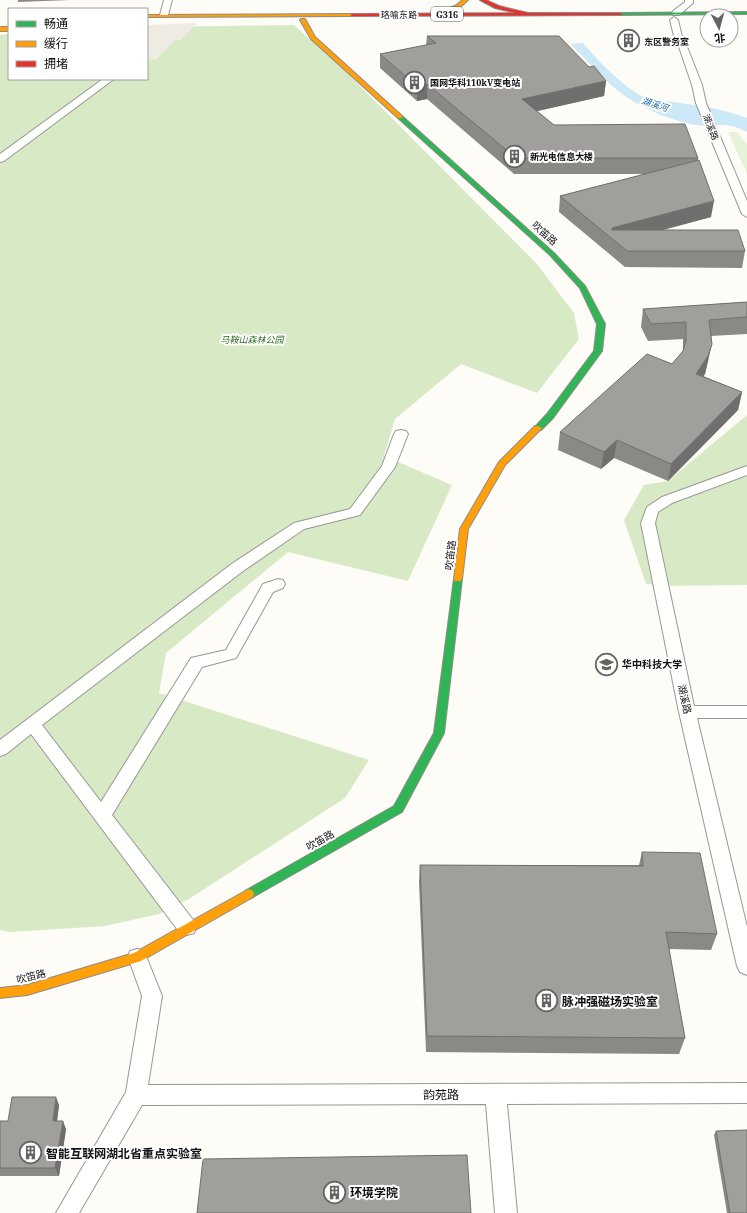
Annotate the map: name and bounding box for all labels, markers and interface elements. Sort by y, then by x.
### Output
road number: G316 [431,7,463,21]
legend [8,8,148,80]
street label: 珞喻东路 [381,8,417,21]
north arrow [699,8,739,48]
text: 畅通 [44,15,68,32]
building icon: 东区警务室 [615,28,641,54]
text: 北 [714,30,726,46]
text: 缓行 [44,35,68,52]
place label: 东区警务室 [644,35,689,48]
text: 拥堵 [44,55,68,72]
building icon: 国网华科110kV变电站 [402,69,428,95]
place label: 国网华科110kV变电站 [430,76,520,89]
water label: 湖溪河 [640,94,672,115]
street label: 湖溪路 [700,112,722,142]
building icon: 新光电信息大楼 [502,143,528,169]
place label: 新光电信息大楼 [530,150,593,163]
street label: 吹笛路 [529,218,561,248]
park label: 马鞍山森林公园 [220,333,285,346]
street label: 吹笛路 [441,539,459,571]
school or university icon: 华中科技大学 [593,651,619,677]
place label: 华中科技大学 [622,657,682,671]
street label: 湖溪路 [675,683,695,715]
street label: 吹笛路 [303,827,337,853]
street label: 吹笛路 [15,966,47,986]
building icon: 脉冲强磁场实验室 [534,988,560,1014]
place label: 脉冲强磁场实验室 [562,993,658,1010]
street label: 韵苑路 [423,1086,459,1103]
building icon: 智能互联网湖北省重点实验室 [18,1140,44,1166]
place label: 智能互联网湖北省重点实验室 [46,1145,202,1162]
building icon: 环境学院 [322,1179,348,1205]
place label: 环境学院 [350,1184,398,1201]

